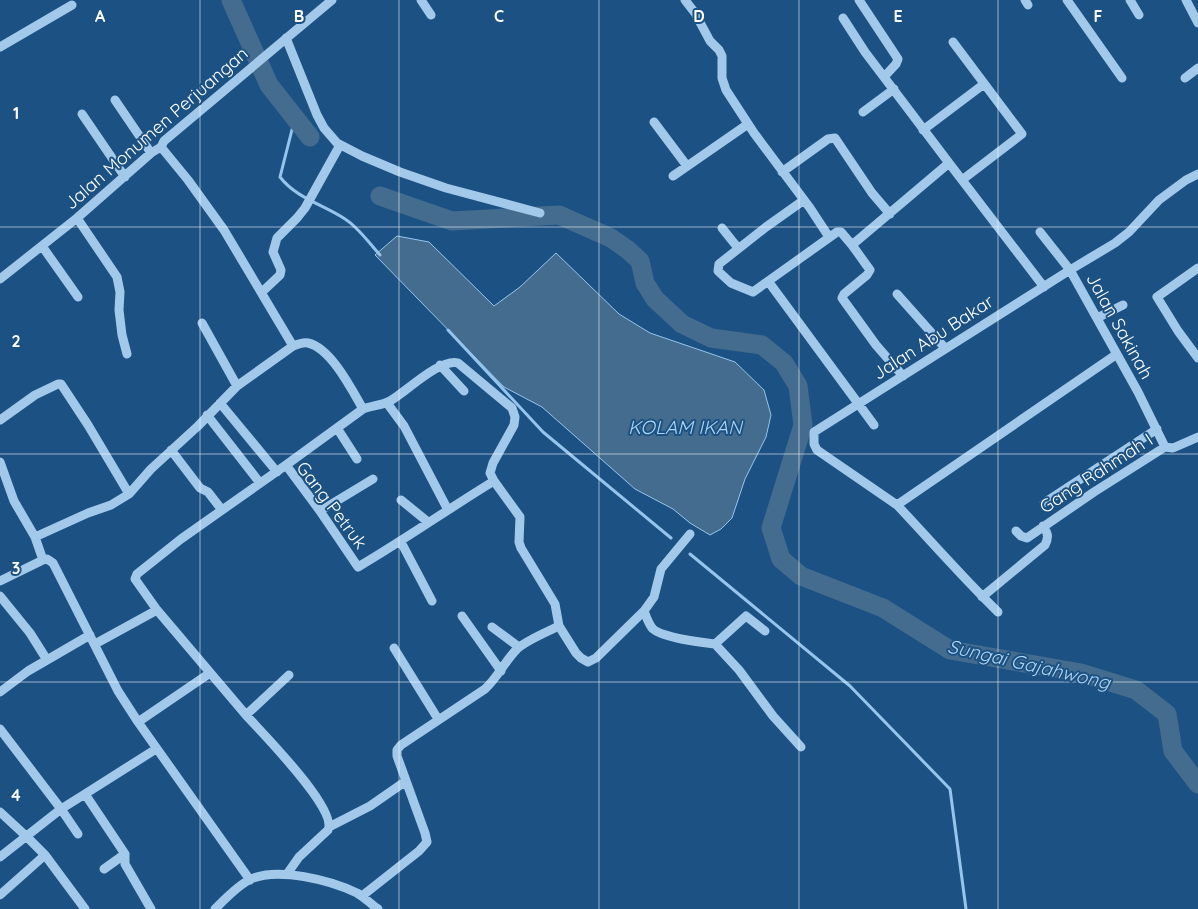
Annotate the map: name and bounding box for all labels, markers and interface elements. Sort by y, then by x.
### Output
text: A [95,6,106,26]
text: B [294,6,304,26]
text: C [494,6,504,26]
text: D [693,6,705,26]
text: E [893,6,903,26]
text: F [1094,6,1103,26]
street label: Jalan Monumen Perjuangan [59,42,253,214]
text: 1 [13,103,19,123]
street label: Jalan Sakinah [1081,269,1159,383]
street label: Jalan Abu Bakar [868,289,998,385]
text: 2 [11,331,21,351]
water label: KOLAM IKAN [628,415,744,439]
street label: Gang Rahmah I [1035,428,1157,518]
street label: Gang Petruk [292,457,372,553]
text: 3 [12,558,20,578]
water label: Sungai Gajahwong [945,634,1114,695]
text: 4 [11,785,21,805]

